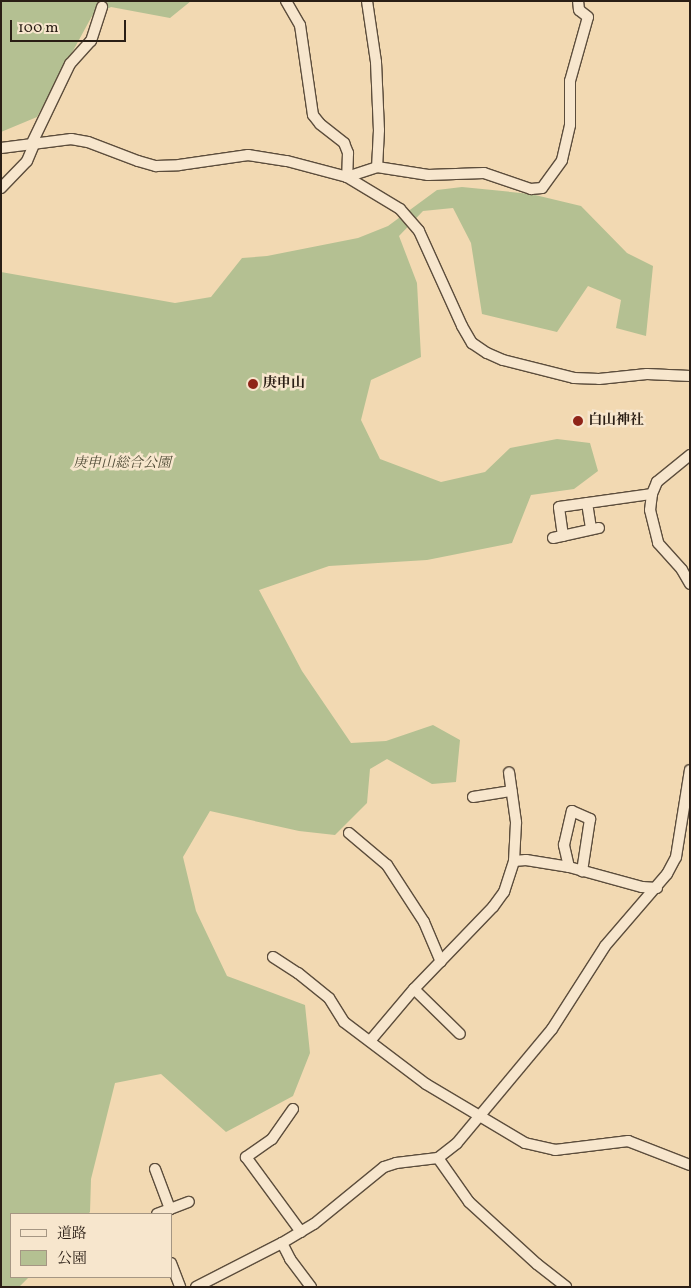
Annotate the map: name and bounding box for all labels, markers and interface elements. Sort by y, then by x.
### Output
scale bar [12,10,129,42]
text: 100 m [18,18,58,39]
place label: 庚申山 [263,376,305,392]
marker: 庚申山 [247,378,259,390]
place label: 白山神社 [588,413,644,429]
marker: 白山神社 [572,415,584,427]
park label: 庚申山総合公園 [73,456,171,472]
legend [10,1213,172,1278]
text: 道路 [57,1224,87,1245]
text: 公園 [57,1249,87,1270]

